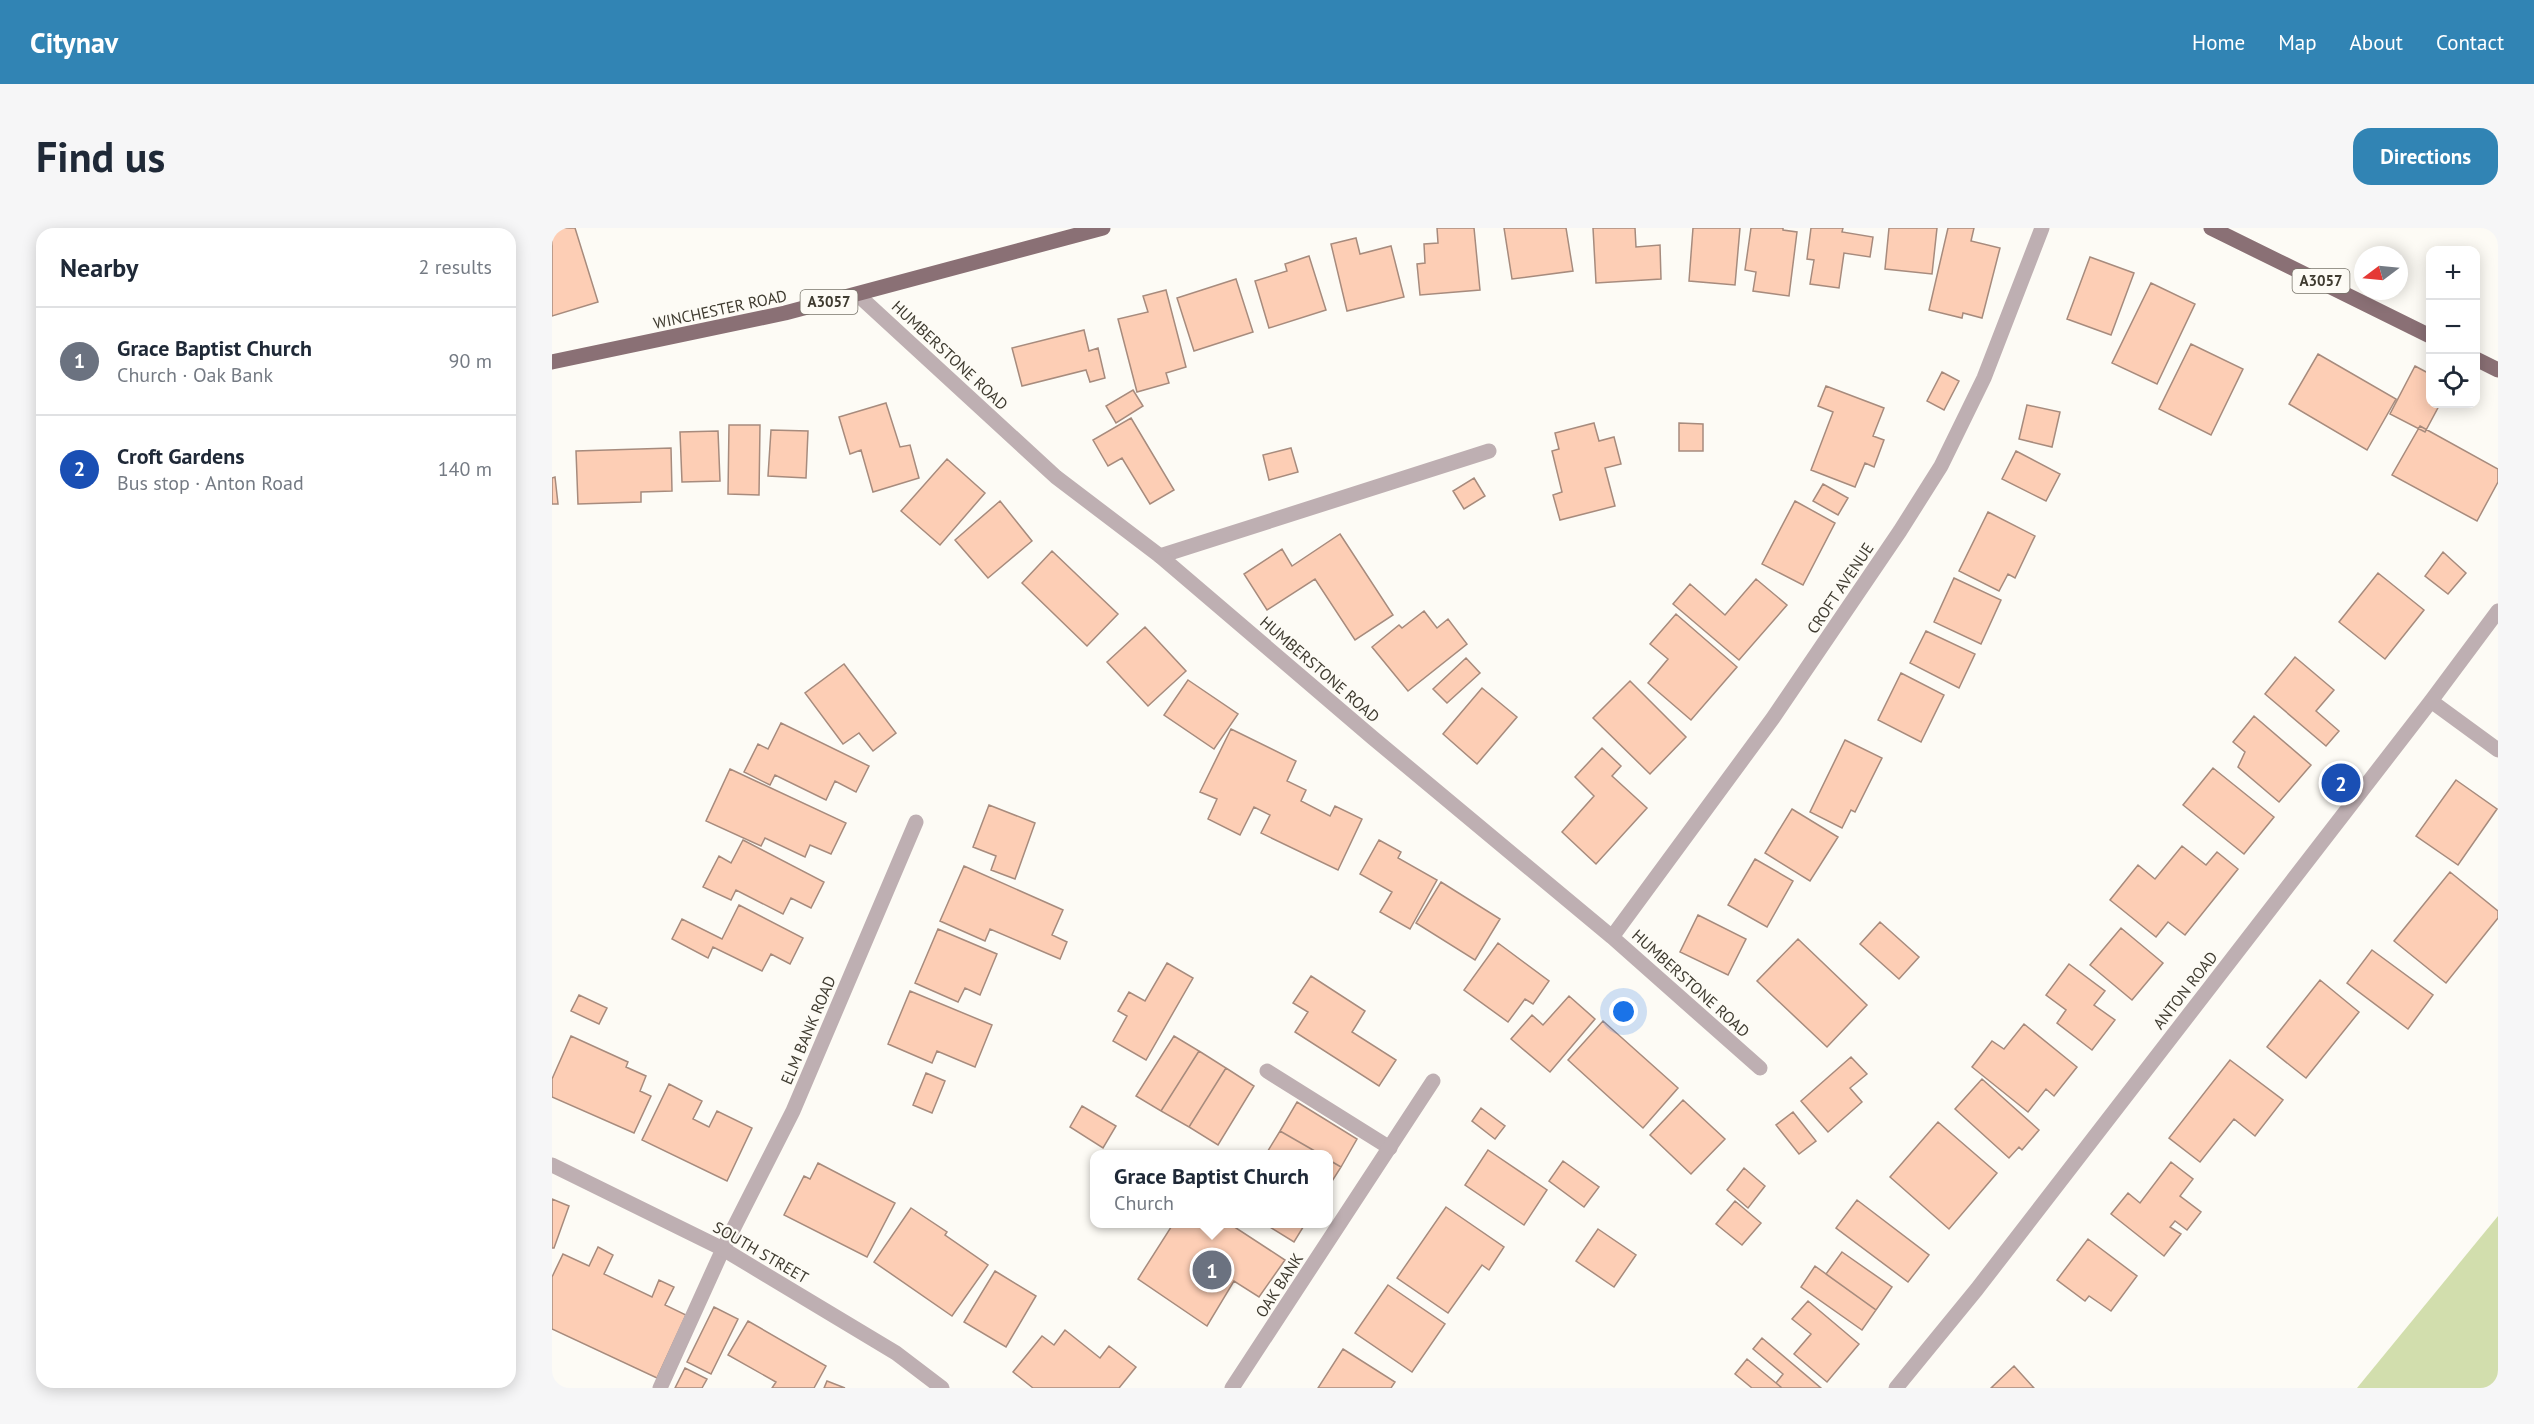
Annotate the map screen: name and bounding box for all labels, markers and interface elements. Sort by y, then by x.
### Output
text: Citynav [30,24,118,61]
text: Home [2192,29,2245,56]
text: Map [2278,29,2317,56]
text: About [2350,29,2403,56]
text: Contact [2436,29,2504,56]
button: Directions [2353,128,2498,185]
text: Find us [36,129,165,184]
north arrow [2354,246,2408,300]
map controls [2426,246,2480,408]
button: + [2426,246,2480,300]
text: Nearby [60,251,138,284]
text: 2 results [419,254,492,280]
road number: A3057 [2292,269,2350,293]
street label: WINCHESTER ROAD [651,285,789,333]
road number: A3057 [800,290,858,314]
street label: HUMBERSTONE ROAD [888,296,1012,414]
button: − [2426,300,2480,354]
text: Grace Baptist Church [117,334,312,362]
text: 1 [74,348,85,374]
text: 90 m [449,348,492,374]
button: locate [2426,354,2480,408]
text: Church · Oak Bank [117,362,273,388]
text: Croft Gardens [117,442,245,470]
text: 2 [74,456,85,482]
text: 140 m [438,456,492,482]
text: Bus stop · Anton Road [117,470,304,496]
street label: CROFT AVENUE [1802,539,1878,637]
street label: HUMBERSTONE ROAD [1256,612,1384,726]
pin: 2 [2322,760,2360,806]
street label: HUMBERSTONE ROAD [1628,925,1754,1041]
street label: ANTON ROAD [2148,947,2222,1033]
street label: ELM BANK ROAD [776,973,840,1087]
your location [1609,997,1638,1026]
popup [1090,1150,1333,1228]
text: Grace Baptist Church [1114,1162,1309,1190]
text: Church [1114,1190,1174,1216]
street label: SOUTH STREET [710,1217,812,1287]
pin: 1 [1192,1248,1232,1292]
street label: OAK BANK [1251,1249,1307,1321]

